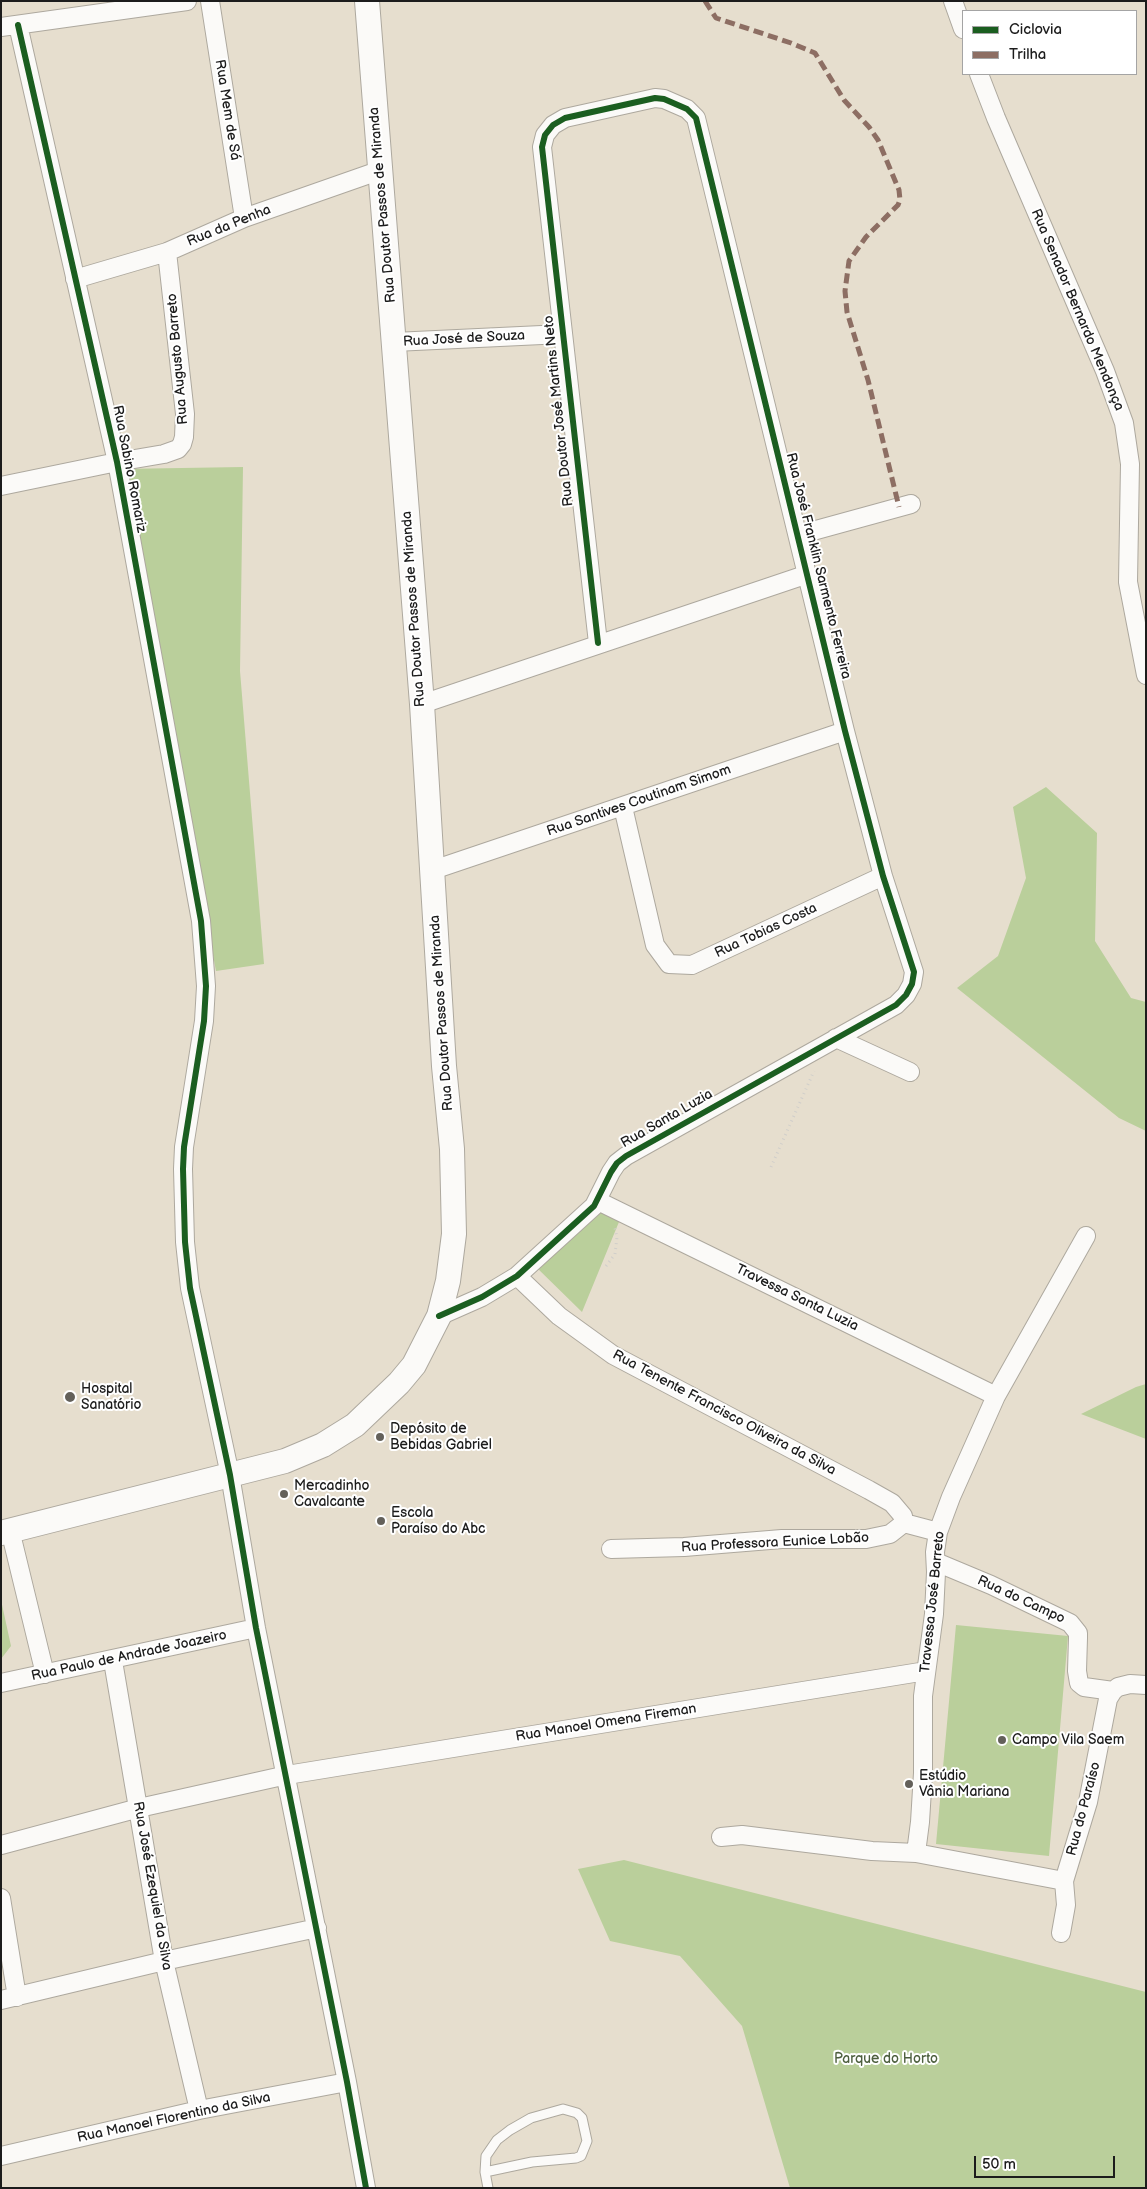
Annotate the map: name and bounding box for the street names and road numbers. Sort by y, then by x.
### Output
street label: Rua Mem de Sá [211,58,243,162]
street label: Rua Doutor Passos de Miranda [366,106,400,304]
street label: Rua da Penha [184,201,274,251]
street label: Rua Senador Bernardo Mendonça [1027,207,1127,413]
street label: Rua Augusto Barreto [164,293,192,425]
street label: Rua Doutor José Martins Neto [541,315,577,507]
street label: Rua José de Souza [403,327,525,351]
street label: Rua Sabino Romariz [108,404,150,534]
street label: Rua José Franklin Sarmento Ferreira [782,451,854,681]
street label: Rua Doutor Passos de Miranda [399,510,429,708]
street label: Rua Santives Coutinam Simom [545,762,733,840]
street label: Rua Tobias Costa [712,900,820,962]
street label: Rua Doutor Passos de Miranda [427,914,457,1112]
street label: Rua Santa Luzia [618,1086,716,1152]
street label: Travessa Santa Luzia [733,1261,861,1335]
street label: Rua Tenente Francisco Oliveira da Silva [609,1347,839,1479]
street label: Rua Professora Eunice Lobão [681,1530,869,1556]
street label: Travessa José Barreto [917,1530,949,1674]
street label: Rua do Campo [975,1572,1067,1628]
street label: Rua Paulo de Andrade Joazeiro [30,1627,228,1685]
street label: Rua Manoel Omena Fireman [514,1700,698,1746]
street label: Rua do Paraíso [1063,1760,1105,1858]
street label: Rua José Ezequiel da Silva [129,1800,175,1972]
street label: Rua Manoel Florentino da Silva [76,2089,272,2147]

